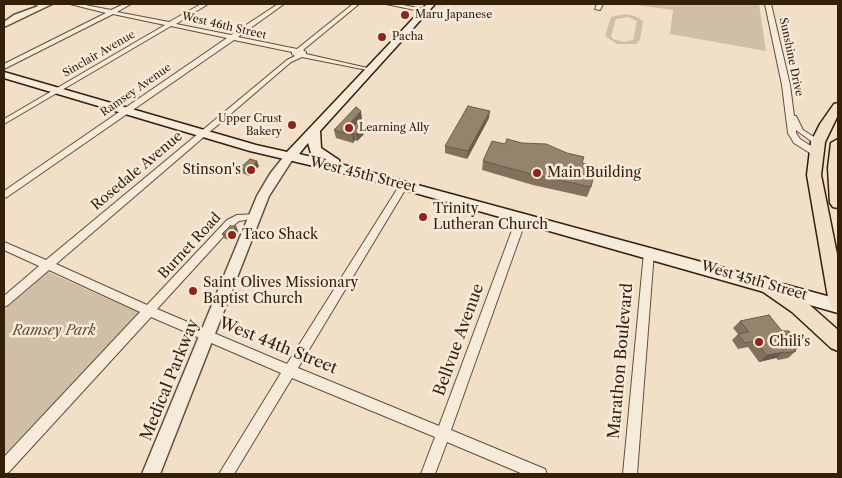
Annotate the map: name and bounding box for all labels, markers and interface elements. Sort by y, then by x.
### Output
place label: Maru Japanese [415,8,492,22]
marker: Maru Japanese [399,9,411,21]
street label: West 46th Street [180,10,268,42]
street label: Sunshine Drive [776,17,806,97]
street label: Sinclair Avenue [60,28,138,80]
place label: Pacha [392,30,423,44]
marker: Pacha [376,31,388,43]
street label: Ramsey Avenue [98,61,174,119]
place label: Upper Crust Bakery [218,112,282,138]
marker: Upper Crust Bakery [286,119,298,131]
place label: Learning Ally [359,121,429,135]
marker: Learning Ally [343,122,355,134]
street label: Rosedale Avenue [88,128,186,214]
street label: West 45th Street [308,154,418,196]
place label: Stinson's [182,162,241,178]
marker: Stinson's [245,164,257,176]
place label: Main Building [547,165,641,181]
marker: Main Building [531,167,543,179]
place label: Trinity Lutheran Church [433,201,548,233]
street label: Burnet Road [155,209,225,283]
marker: Trinity Lutheran Church [417,211,429,223]
place label: Taco Shack [242,227,318,243]
marker: Taco Shack [226,229,238,241]
street label: West 45th Street [699,258,809,304]
place label: Saint Olives Missionary Baptist Church [203,275,358,308]
street label: Bellvue Avenue [430,281,488,399]
street label: Marathon Boulevard [605,282,637,440]
marker: Saint Olives Missionary Baptist Church [187,285,199,297]
street label: West 44th Street [216,314,340,378]
street label: Medical Parkway [137,316,203,444]
park label: Ramsey Park [12,323,96,339]
place label: Chili's [769,334,810,350]
marker: Chili's [753,336,765,348]

